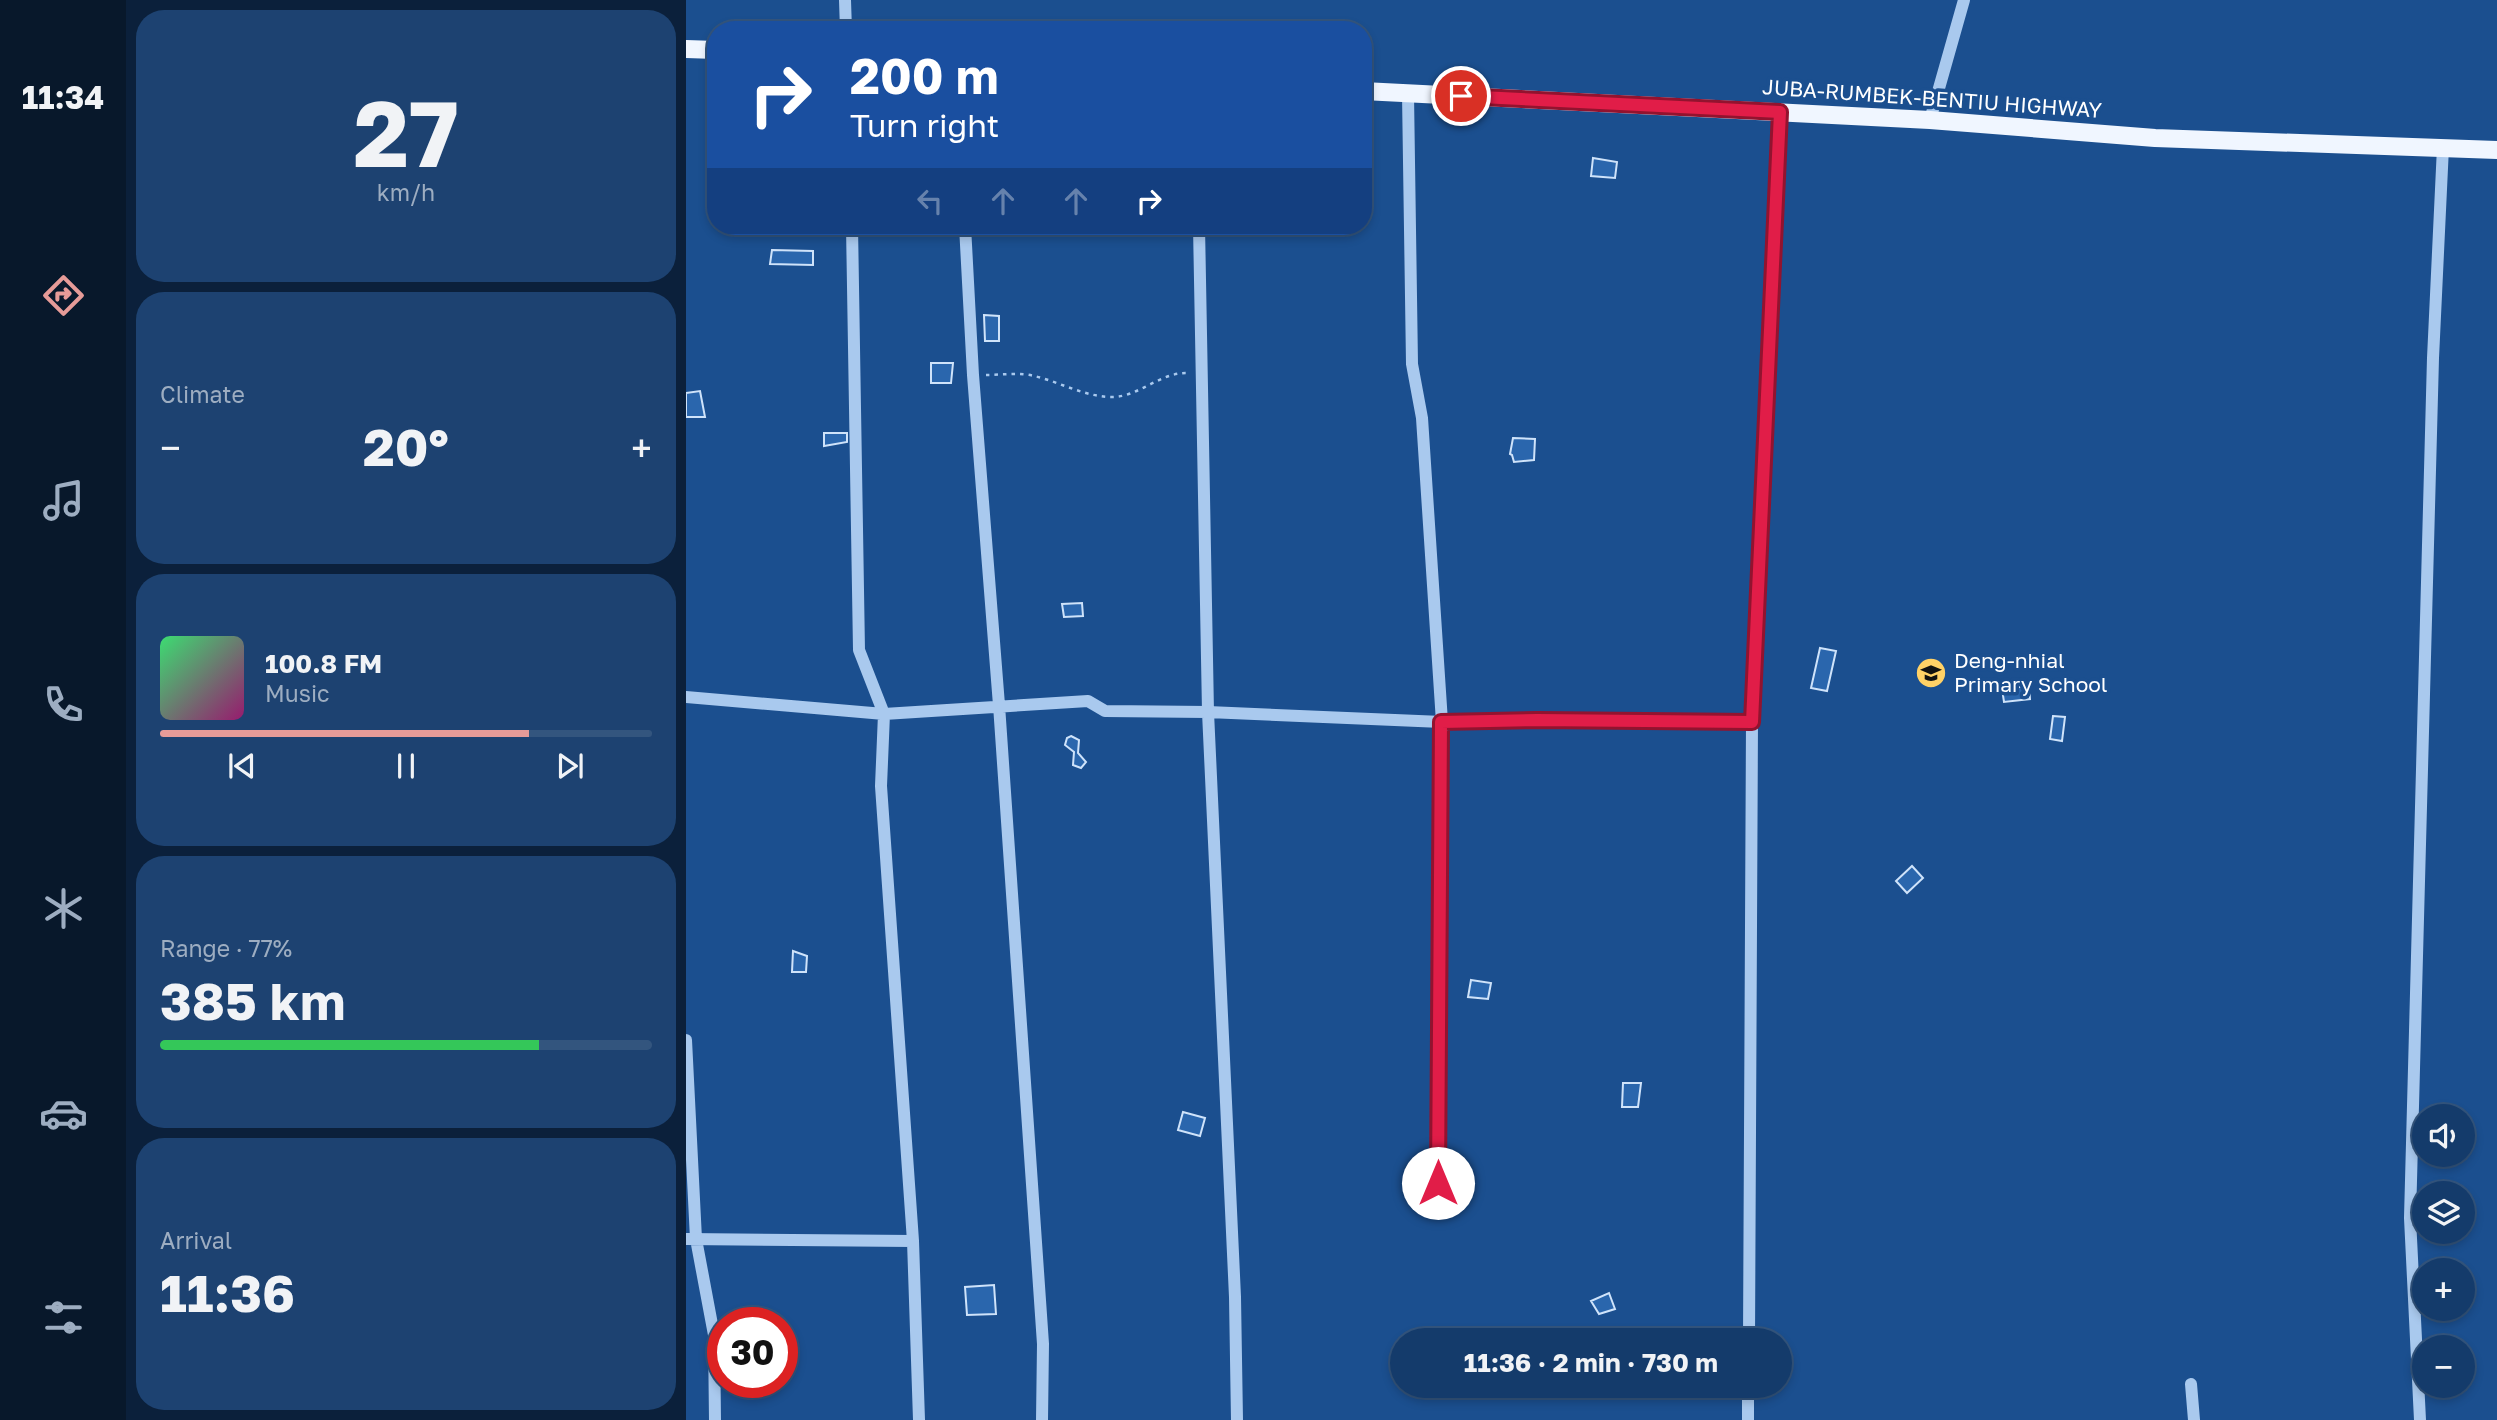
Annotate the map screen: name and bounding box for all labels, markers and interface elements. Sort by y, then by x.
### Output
text: 200 m [850,46,999,105]
icon: right [735,49,826,140]
pin [1431,66,1491,126]
street label: JUBA-RUMBEK-BENTIU HIGHWAY [1761,73,2103,123]
icon: arrive [1442,77,1480,115]
text: 11:34 [22,78,104,116]
text: 27 [353,78,459,187]
text: Turn right [850,106,999,144]
text: km/h [377,178,435,206]
icon: left [911,182,949,220]
icon: ahead [984,182,1022,220]
icon: ahead [1057,182,1095,220]
icon: right [1130,182,1168,220]
icon: directions [39,271,88,320]
text: Climate [160,380,245,408]
text: 20° [363,415,449,477]
text: − [160,425,181,470]
text: + [631,425,652,470]
icon: music [39,476,88,525]
place label: Deng-nhial Primary School [1954,647,2108,697]
text: 100.8 FM [265,648,382,679]
school or university icon: Deng-nhial Primary School [1914,656,1948,690]
text: Music [265,679,330,707]
icon: phone [39,680,88,729]
icon: previous [223,747,261,785]
icon: pause [387,747,425,785]
icon: next [551,747,589,785]
icon: climate [39,884,88,933]
text: Range · 77% [160,934,292,962]
text: 385 km [160,969,345,1031]
icon: car [39,1089,88,1138]
map controls [2412,1104,2475,1398]
button: sound [2412,1104,2475,1167]
position arrow [1401,1146,1475,1220]
button: layers [2412,1181,2475,1244]
text: Arrival [160,1226,232,1254]
button: + [2412,1258,2475,1321]
text: 11:36 [160,1261,295,1323]
icon: filters [39,1293,88,1342]
speed limit sign: 30 [707,1307,798,1398]
button: − [2412,1335,2475,1398]
text: 11:36 · 2 min · 730 m [1464,1347,1718,1378]

